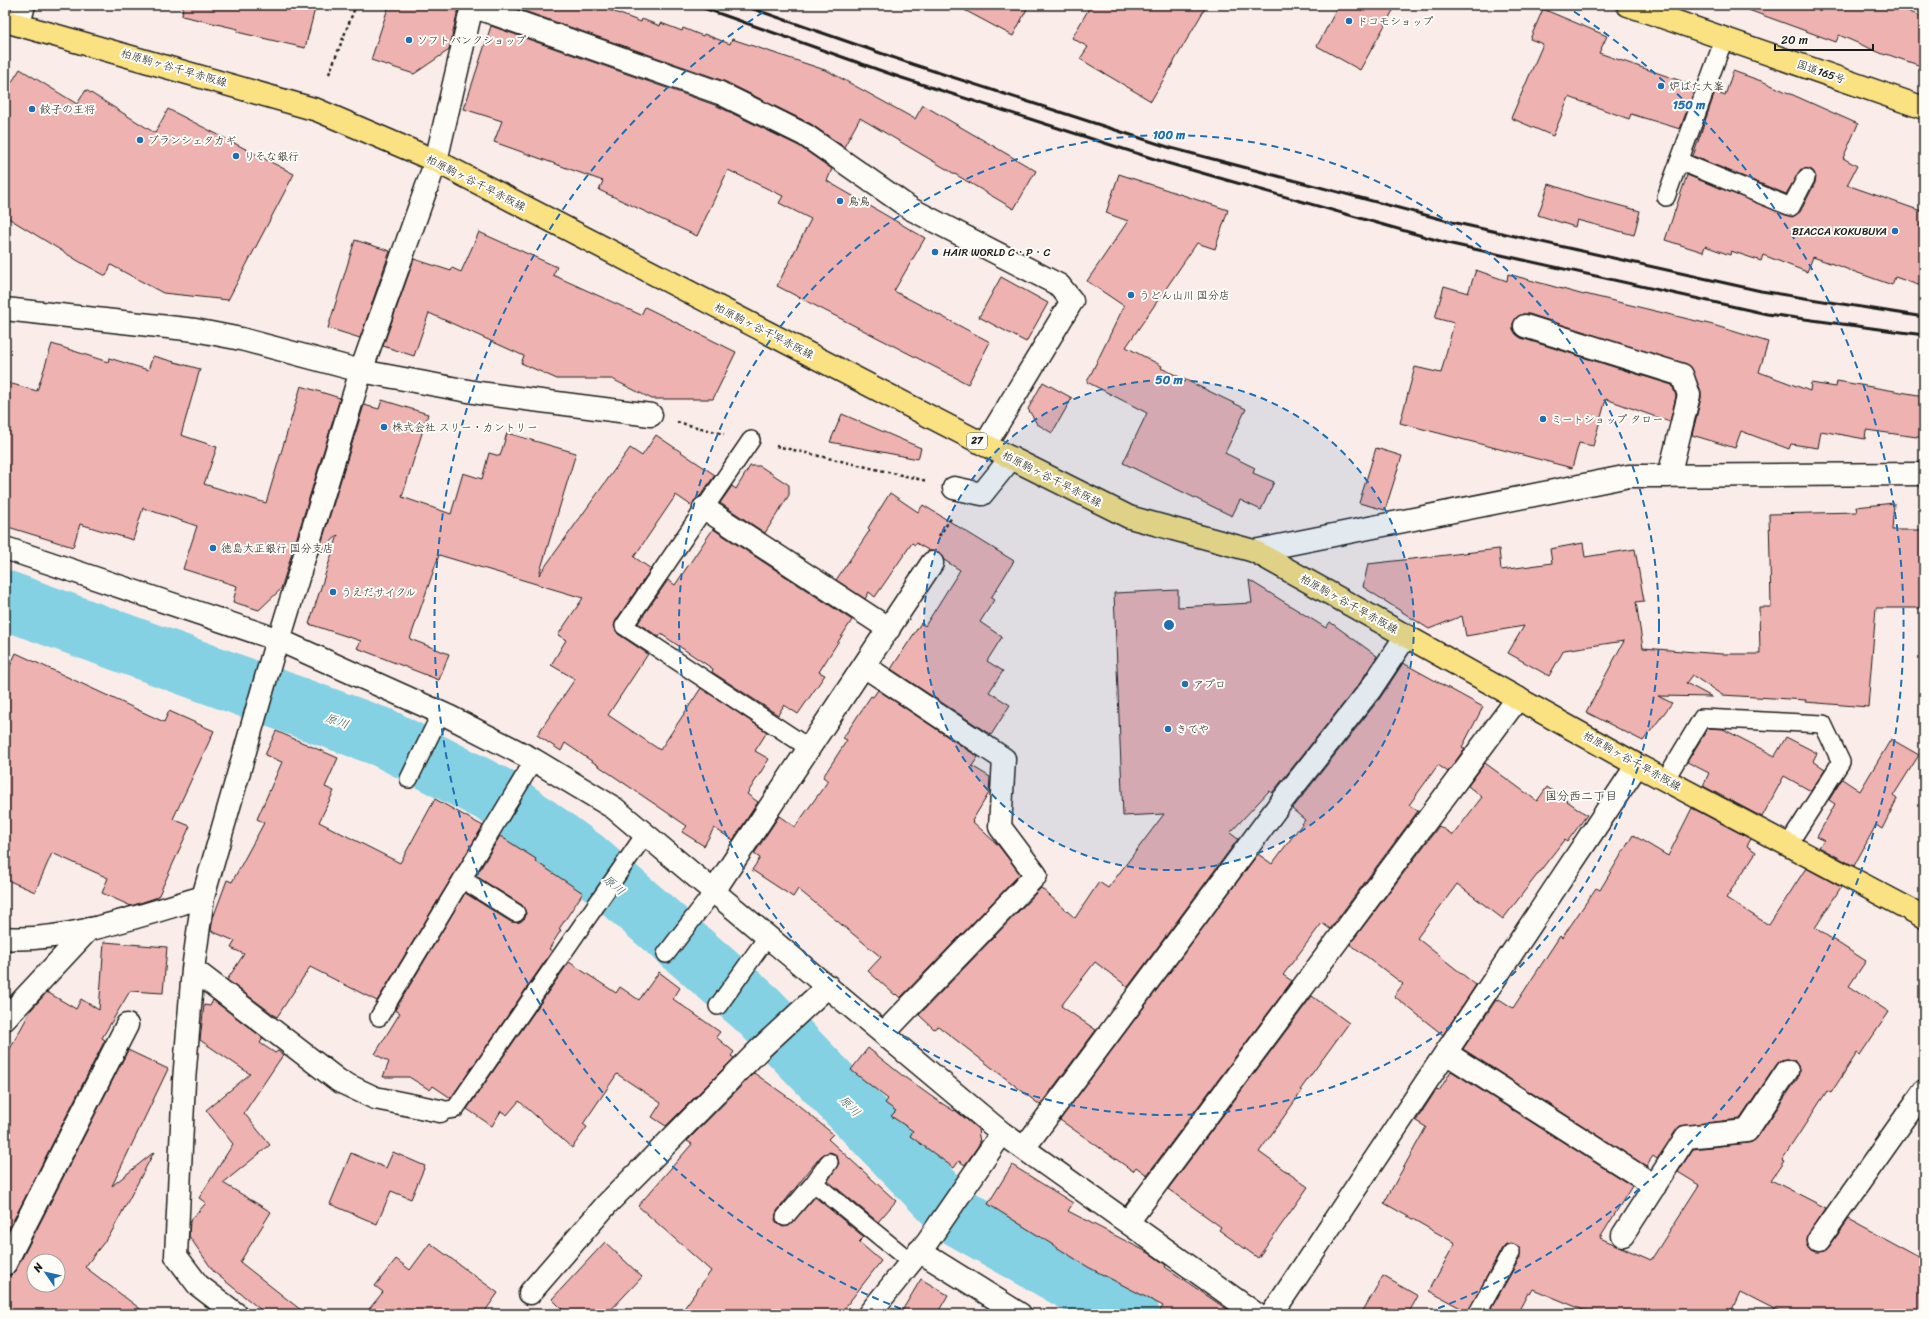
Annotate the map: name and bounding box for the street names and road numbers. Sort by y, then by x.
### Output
street label: 柏原駒ヶ谷千早赤阪線 [119,44,229,92]
street label: 国道165号 [1794,55,1848,89]
street label: 柏原駒ヶ谷千早赤阪線 [423,150,529,216]
street label: 柏原駒ヶ谷千早赤阪線 [711,298,817,364]
road number: 27 [967,433,987,449]
street label: 柏原駒ヶ谷千早赤阪線 [999,446,1105,512]
street label: 柏原駒ヶ谷千早赤阪線 [1296,569,1402,639]
street label: 柏原駒ヶ谷千早赤阪線 [1579,726,1685,796]

